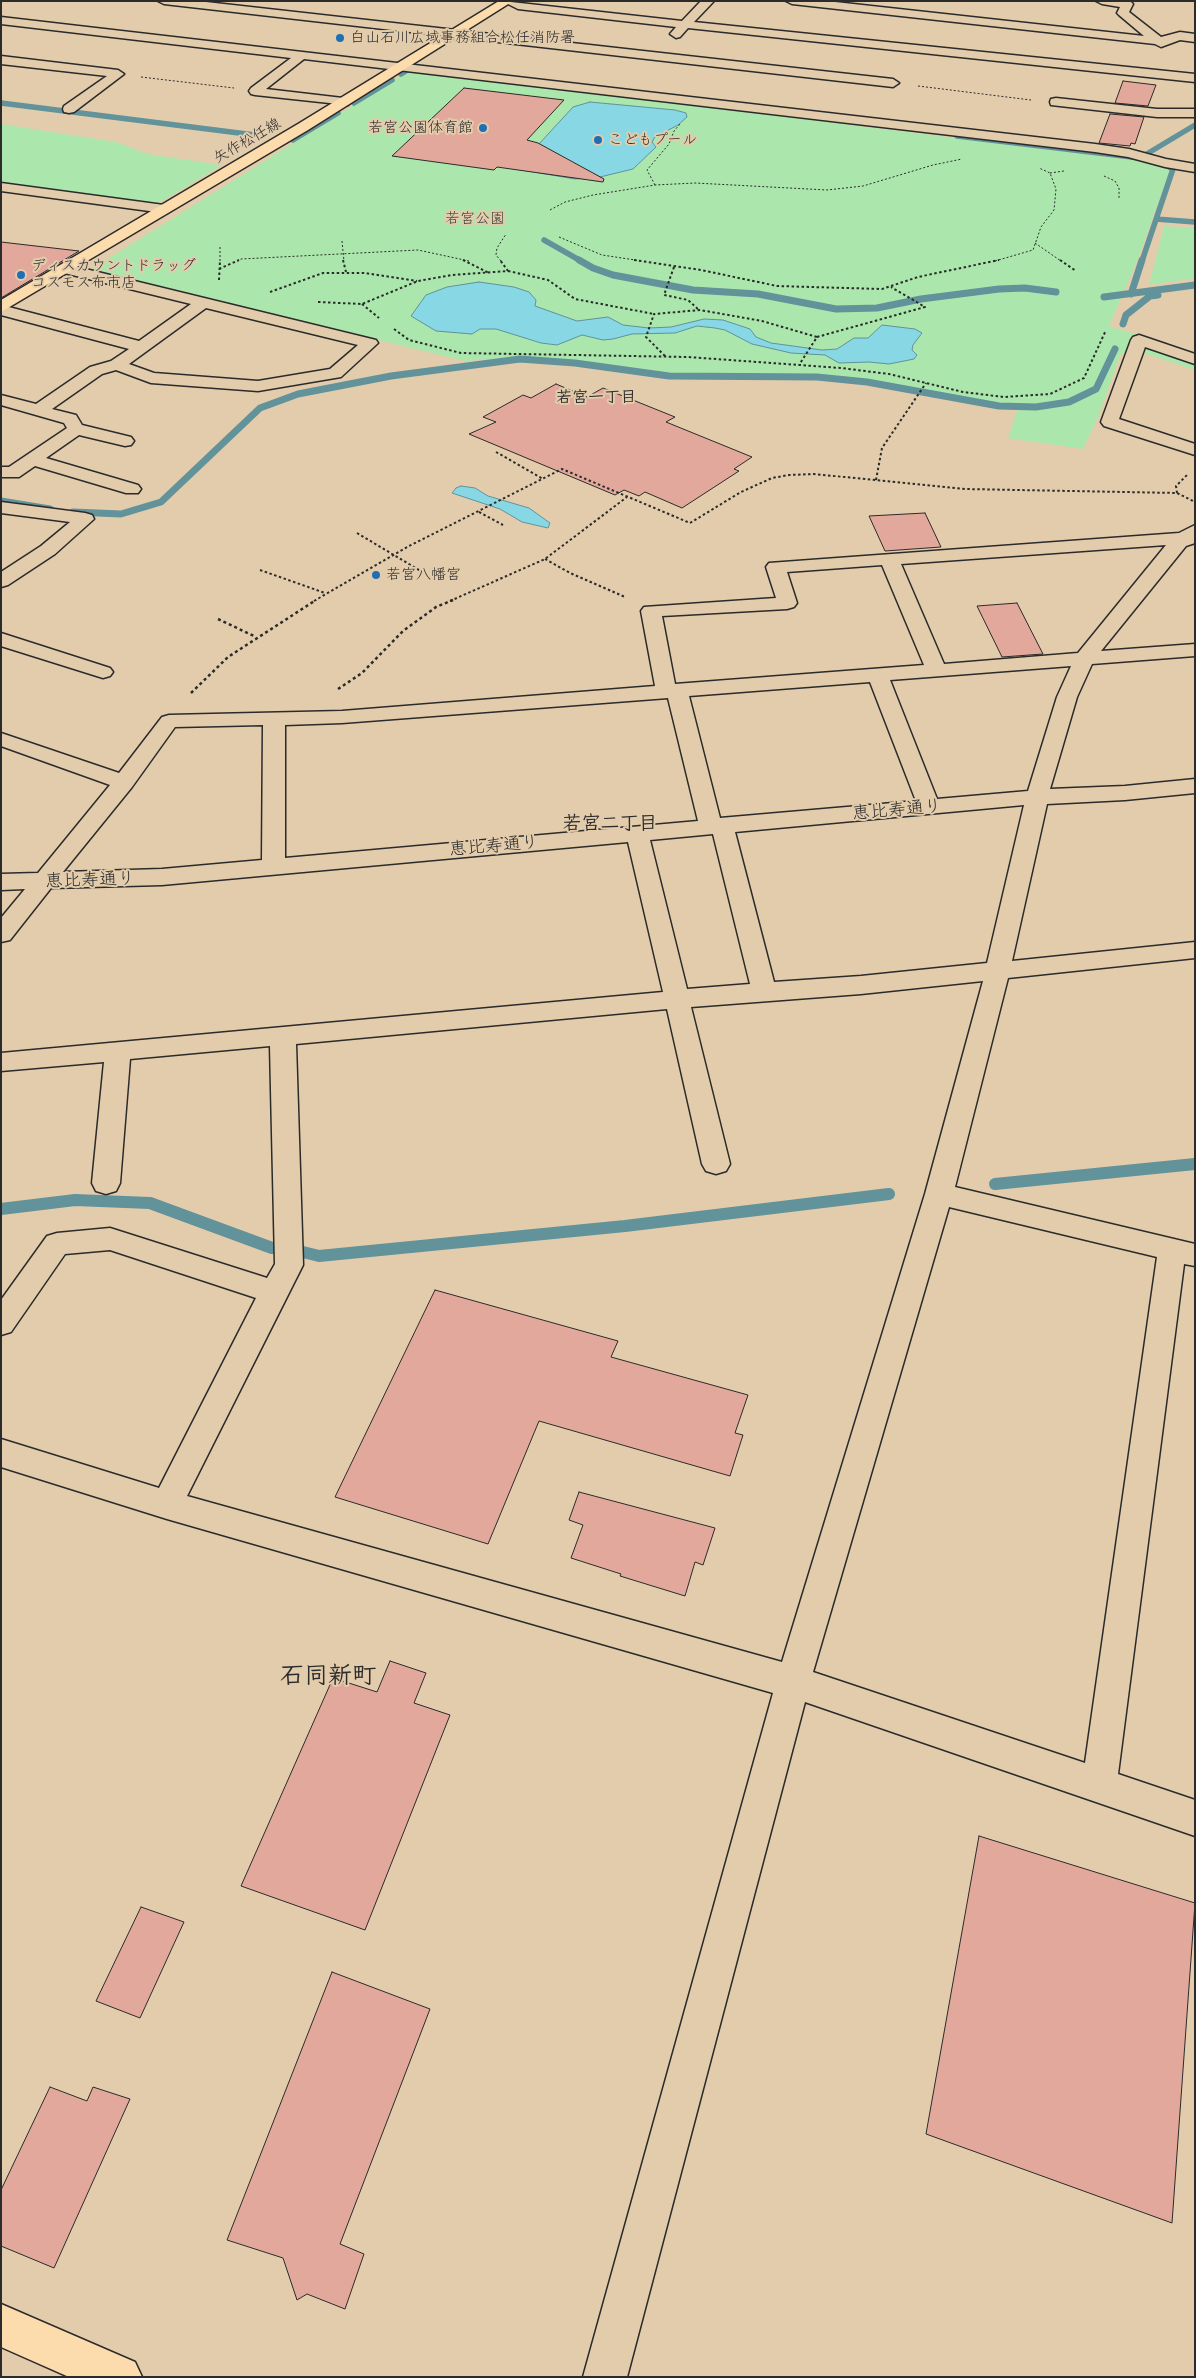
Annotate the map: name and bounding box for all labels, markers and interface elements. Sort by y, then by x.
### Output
place label: 白山石川広域事務組合松任消防署 [350,29,575,47]
marker: 白山石川広域事務組合松任消防署 [334,32,346,44]
street label: 矢作松任線 [210,114,284,168]
place label: 若宮公園体育館 [368,119,473,137]
marker: 若宮公園体育館 [477,122,489,134]
place label: こどもプール [608,131,697,149]
marker: こどもプール [592,134,604,146]
park label: 若宮公園 [445,210,505,228]
place label: ディスカウントドラッグ コスモス布市店 [31,257,196,292]
marker: ディスカウントドラッグ コスモス布市店 [15,269,27,281]
district label: 若宮一丁目 [556,387,636,407]
place label: 若宮八幡宮 [386,566,461,584]
marker: 若宮八幡宮 [370,569,382,581]
street label: 恵比寿通り [851,795,943,825]
district label: 若宮二丁目 [563,813,657,835]
street label: 恵比寿通り [448,831,540,861]
street label: 恵比寿通り [45,868,135,892]
district label: 石同新町 [280,1662,376,1690]

